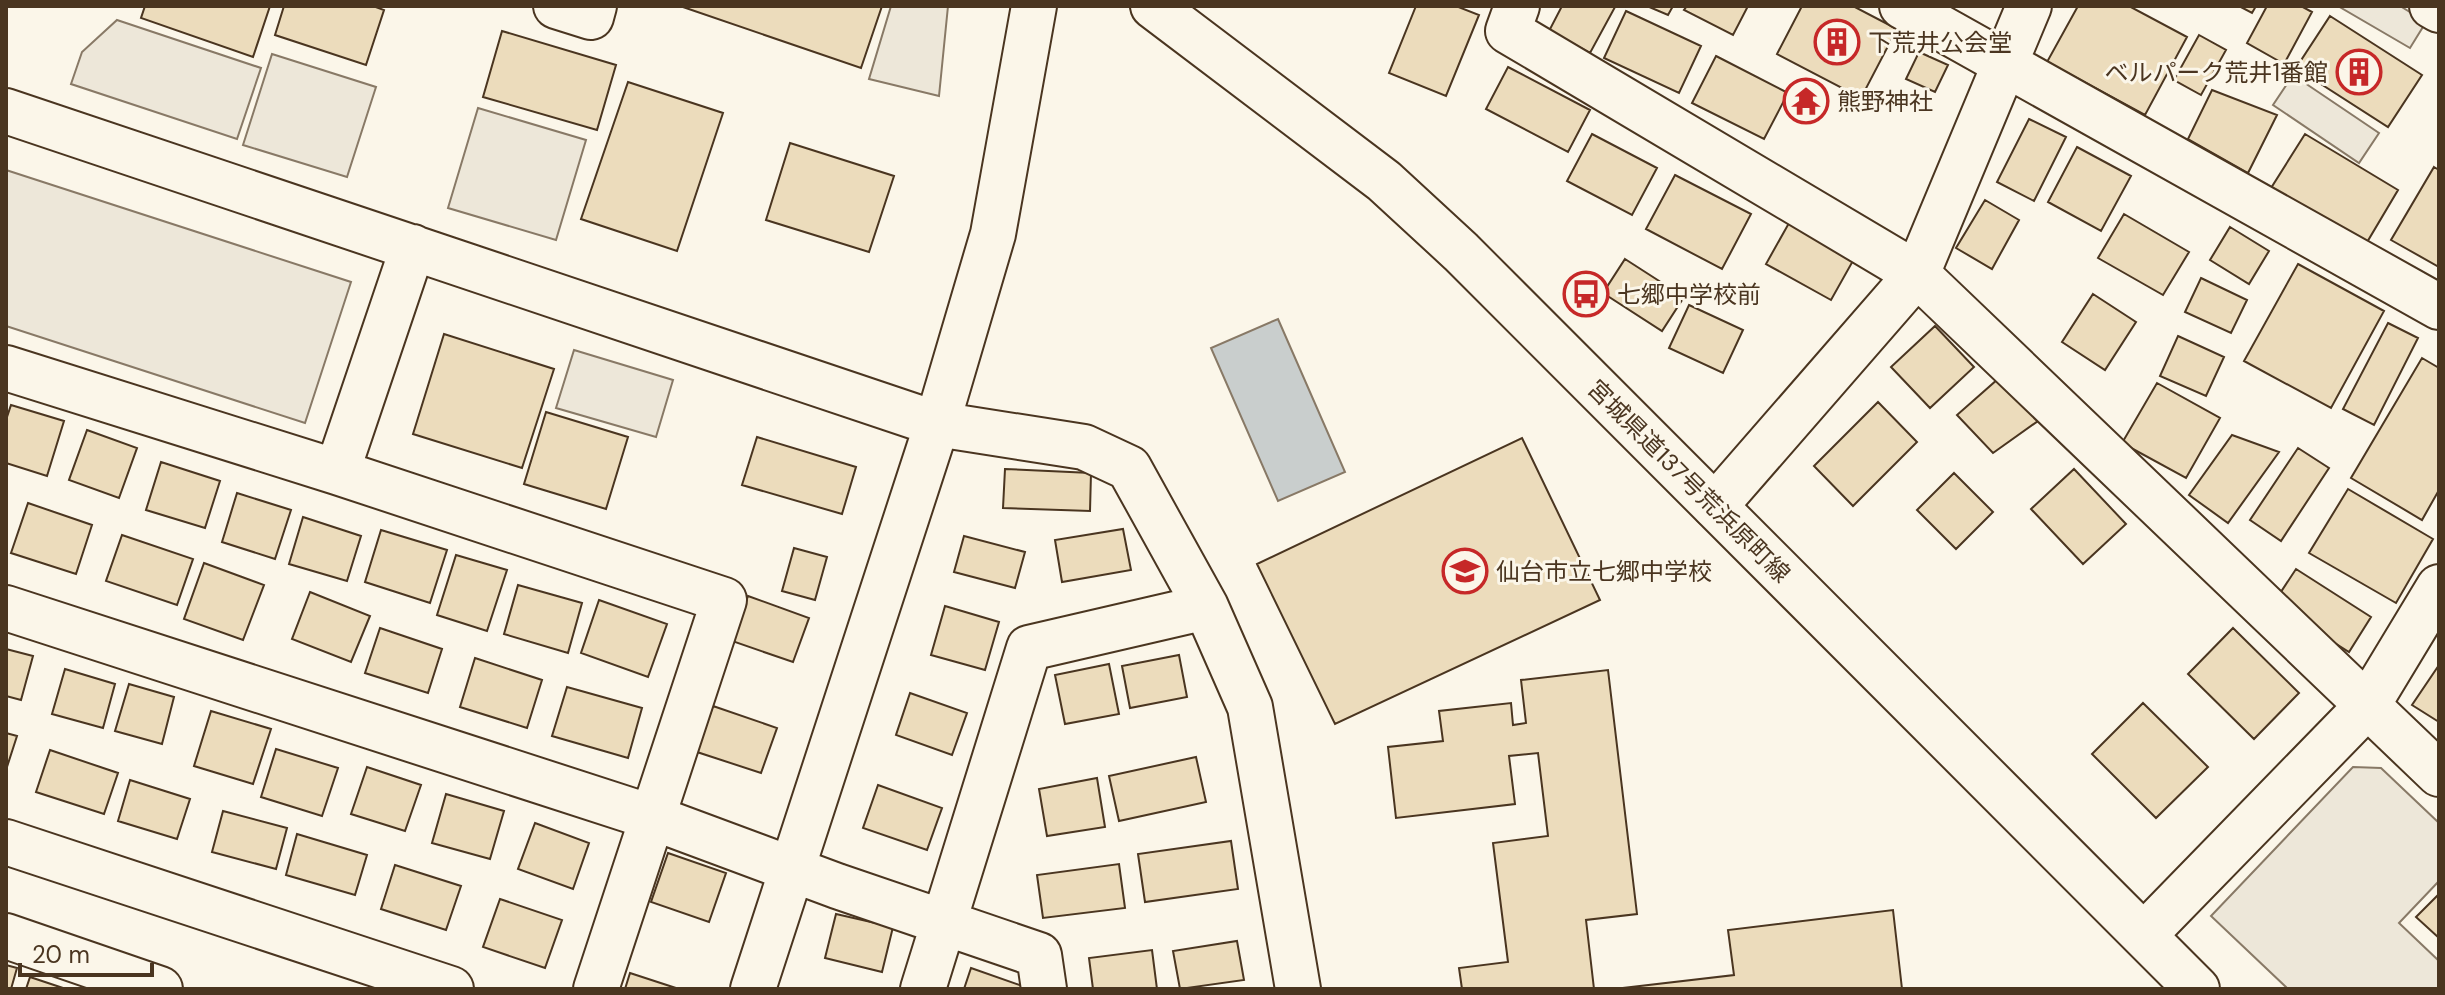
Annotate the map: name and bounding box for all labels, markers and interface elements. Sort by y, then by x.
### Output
building icon: 下荒井公会堂 [1813,18,1861,66]
place label: 下荒井公会堂 [1868,27,2012,58]
building icon: ベルパーク荒井1番館 [2335,48,2383,96]
place label: ベルパーク荒井1番館 [2105,57,2328,88]
temple icon: 熊野神社 [1782,77,1830,125]
place label: 熊野神社 [1837,86,1933,117]
bus stop icon: 七郷中学校前 [1562,270,1610,318]
place label: 七郷中学校前 [1617,279,1761,310]
street label: 宮城県道137号荒浜原町線 [1581,373,1797,589]
school or university icon: 仙台市立七郷中学校 [1441,547,1489,595]
place label: 仙台市立七郷中学校 [1496,556,1712,587]
scale bar [20,927,152,977]
text: 20 m [32,939,90,970]

